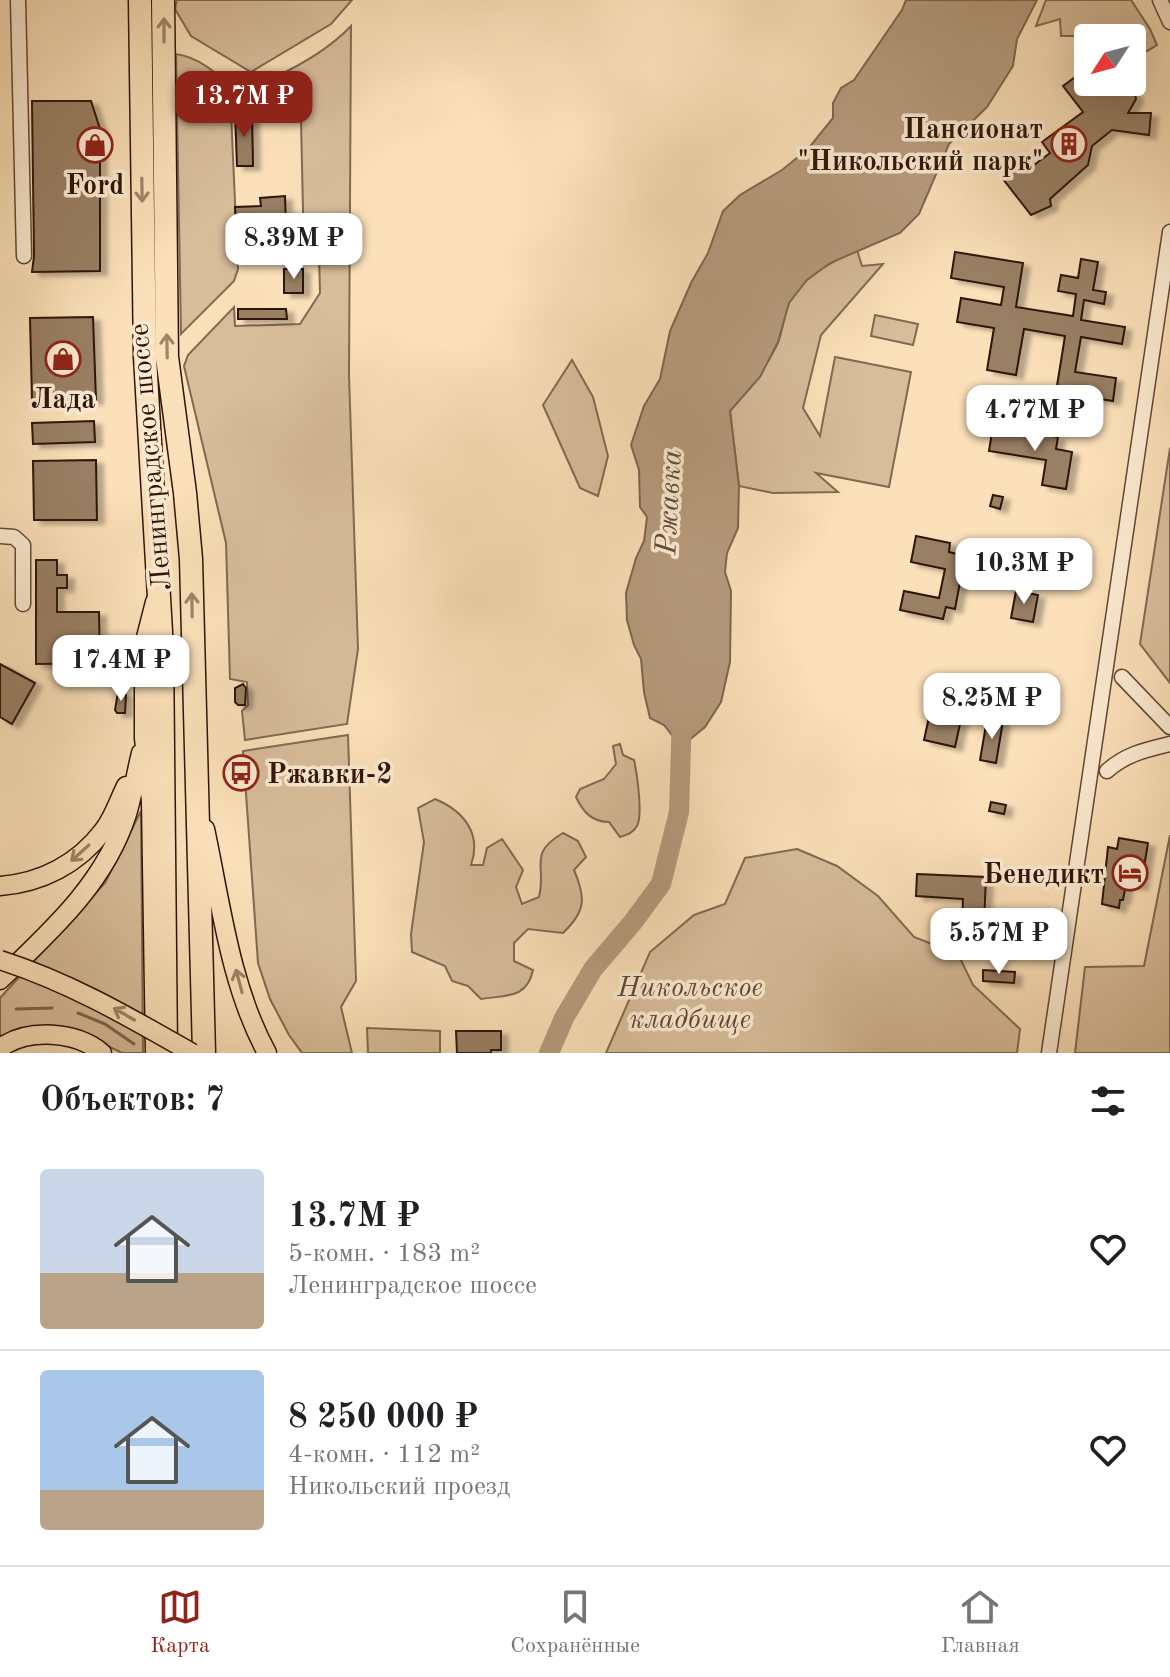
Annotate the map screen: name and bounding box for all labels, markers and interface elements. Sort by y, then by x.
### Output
one-way arrow [156,17,172,44]
north arrow [1074,24,1146,96]
map controls [1074,24,1146,96]
pin: 13.7M ₽ [170,71,318,139]
text: 13.7M ₽ [193,84,295,110]
place label: Пансионат "Никольский парк" [798,117,1043,177]
building icon: Пансионат "Никольский парк" [1050,125,1088,163]
shop icon: Ford [76,126,114,164]
place label: Ford [66,173,124,201]
one-way arrow [134,176,150,203]
pin: 8.39M ₽ [220,213,368,281]
text: 8.39M ₽ [243,226,345,252]
street label: Ленинградское шоссе [126,322,178,591]
one-way arrow [159,333,175,360]
shop icon: Лада [44,340,82,378]
pin: 4.77M ₽ [961,385,1109,453]
place label: Лада [31,387,95,415]
text: 4.77M ₽ [984,398,1086,424]
water label: Ржавка [652,449,688,557]
pin: 10.3M ₽ [950,538,1098,606]
text: 10.3M ₽ [973,551,1075,577]
one-way arrow [184,592,199,619]
pin: 17.4M ₽ [47,635,195,703]
text: 17.4M ₽ [70,648,172,674]
pin: 8.25M ₽ [918,673,1066,741]
text: 8.25M ₽ [941,686,1043,712]
bus stop icon: Ржавки-2 [222,754,260,792]
place label: Ржавки-2 [267,762,392,790]
one-way arrow [70,844,90,862]
hotel icon: Бенедикт [1111,854,1149,892]
place label: Бенедикт [983,862,1104,890]
pin: 5.57M ₽ [925,908,1073,976]
text: 5.57M ₽ [948,921,1050,947]
one-way arrow [230,968,245,994]
park label: Никольское кладбище [616,975,763,1035]
one-way arrow [113,1006,136,1022]
icon: filters [1086,1079,1130,1123]
text: Объектов: 7 [40,1084,225,1118]
text: 13.7M ₽ [288,1200,420,1234]
icon: home [104,1201,200,1297]
icon: heart [1086,1227,1130,1271]
text: 5-комн. · 183 m² [288,1241,480,1267]
text: Ленинградское шоссе [288,1273,537,1299]
text: 8 250 000 ₽ [288,1401,478,1435]
icon: home [104,1402,200,1498]
icon: heart [1086,1428,1130,1472]
text: 4-комн. · 112 m² [288,1442,480,1468]
text: Никольский проезд [288,1474,510,1500]
tab: Карта [150,1585,210,1660]
tab: Сохранённые [510,1585,640,1660]
tab: Главная [941,1585,1020,1660]

